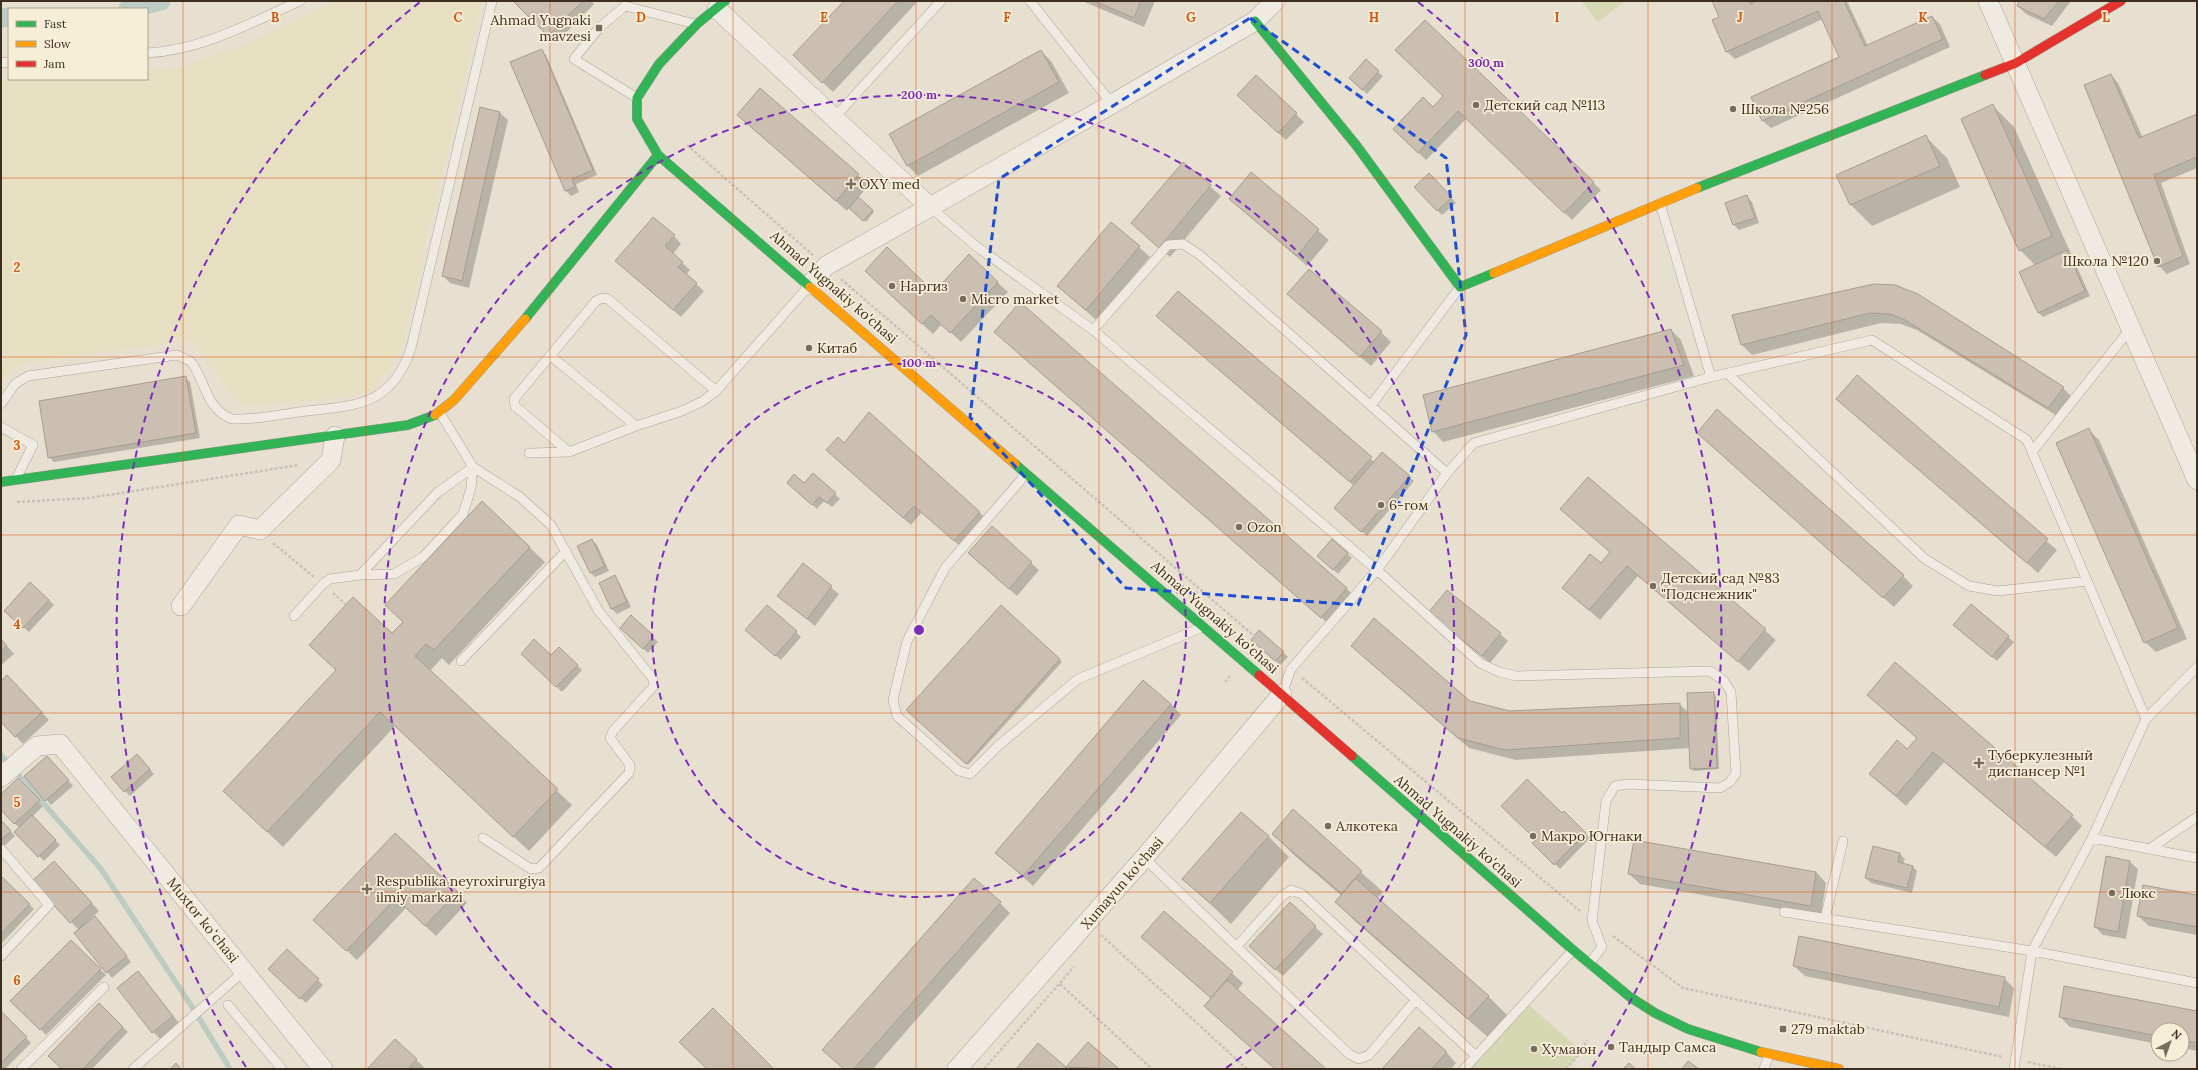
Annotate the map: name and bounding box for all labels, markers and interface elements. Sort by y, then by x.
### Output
legend [8,8,148,80]
text: B [271,9,280,26]
text: C [454,9,463,26]
text: D [636,9,646,26]
text: E [820,9,828,26]
text: F [1003,9,1011,26]
text: G [1186,9,1196,26]
text: H [1369,9,1379,26]
text: I [1554,9,1560,26]
text: J [1737,9,1743,26]
text: K [1918,9,1928,26]
text: L [2102,9,2110,26]
place label: Ahmad Yugnaki mavzesi [490,11,591,45]
text: Fast [44,16,67,31]
marker: Ahmad Yugnaki mavzesi [594,23,604,33]
text: Slow [44,36,71,51]
text: 300 m [1468,55,1504,70]
text: Jam [43,56,65,71]
text: 200 m [901,87,937,102]
place label: Детский сад №113 [1484,96,1605,114]
marker: Детский сад №113 [1471,100,1481,110]
place label: Школа №256 [1741,100,1829,118]
marker: Школа №256 [1728,104,1738,114]
place label: OXY med [859,175,920,193]
marker: OXY med [846,179,856,189]
street label: Ahmad Yugnakiy ko'chasi [766,226,901,347]
place label: Школа №120 [2063,252,2149,270]
marker: Школа №120 [2152,256,2162,266]
text: 2 [14,259,21,276]
place label: Наргиз [900,277,948,295]
marker: Наргиз [887,281,897,291]
place label: Micro market [971,290,1060,308]
marker: Micro market [958,294,968,304]
place label: Китаб [817,339,857,357]
marker: Китаб [804,343,814,353]
text: 100 m [902,355,936,370]
text: 3 [13,437,21,454]
place label: 6-гом [1389,496,1429,514]
marker: 6-гом [1376,500,1386,510]
place label: Ozon [1247,518,1282,536]
marker: Ozon [1234,522,1244,532]
street label: Ahmad Yugnakiy ko'chasi [1147,556,1282,677]
place label: Детский сад №83 "Подснежник" [1661,569,1780,603]
marker: Детский сад №83 "Подснежник" [1648,581,1658,591]
text: 4 [13,616,21,633]
centre of rings [912,623,926,637]
place label: Туберкулезный диспансер №1 [1988,746,2093,780]
marker: Туберкулезный диспансер №1 [1973,757,1985,769]
street label: Ahmad Yugnakiy ko'chasi [1390,770,1525,891]
text: 5 [13,794,21,811]
place label: Алкотека [1335,817,1398,835]
marker: Алкотека [1323,821,1333,831]
place label: Макро Югнаки [1541,827,1642,845]
marker: Макро Югнаки [1528,831,1538,841]
street label: Xumayun ko'chasi [1077,833,1167,933]
place label: Respublika neyroxirurgiya ilmiy markazi [376,872,546,906]
street label: Muxtor koʻchasi [163,874,243,966]
marker: Respublika neyroxirurgiya ilmiy markazi [361,883,373,895]
place label: Люкс [2120,884,2156,902]
marker: Люкс [2107,888,2117,898]
text: 6 [13,972,21,989]
place label: 279 maktab [1791,1020,1865,1038]
north arrow [2150,1022,2190,1062]
marker: 279 maktab [1778,1024,1788,1034]
text: N [2169,1026,2185,1043]
place label: Тандыр Самса [1619,1038,1716,1056]
place label: Хумаюн [1542,1040,1596,1058]
marker: Тандыр Самса [1606,1042,1616,1052]
marker: Хумаюн [1529,1044,1539,1054]

